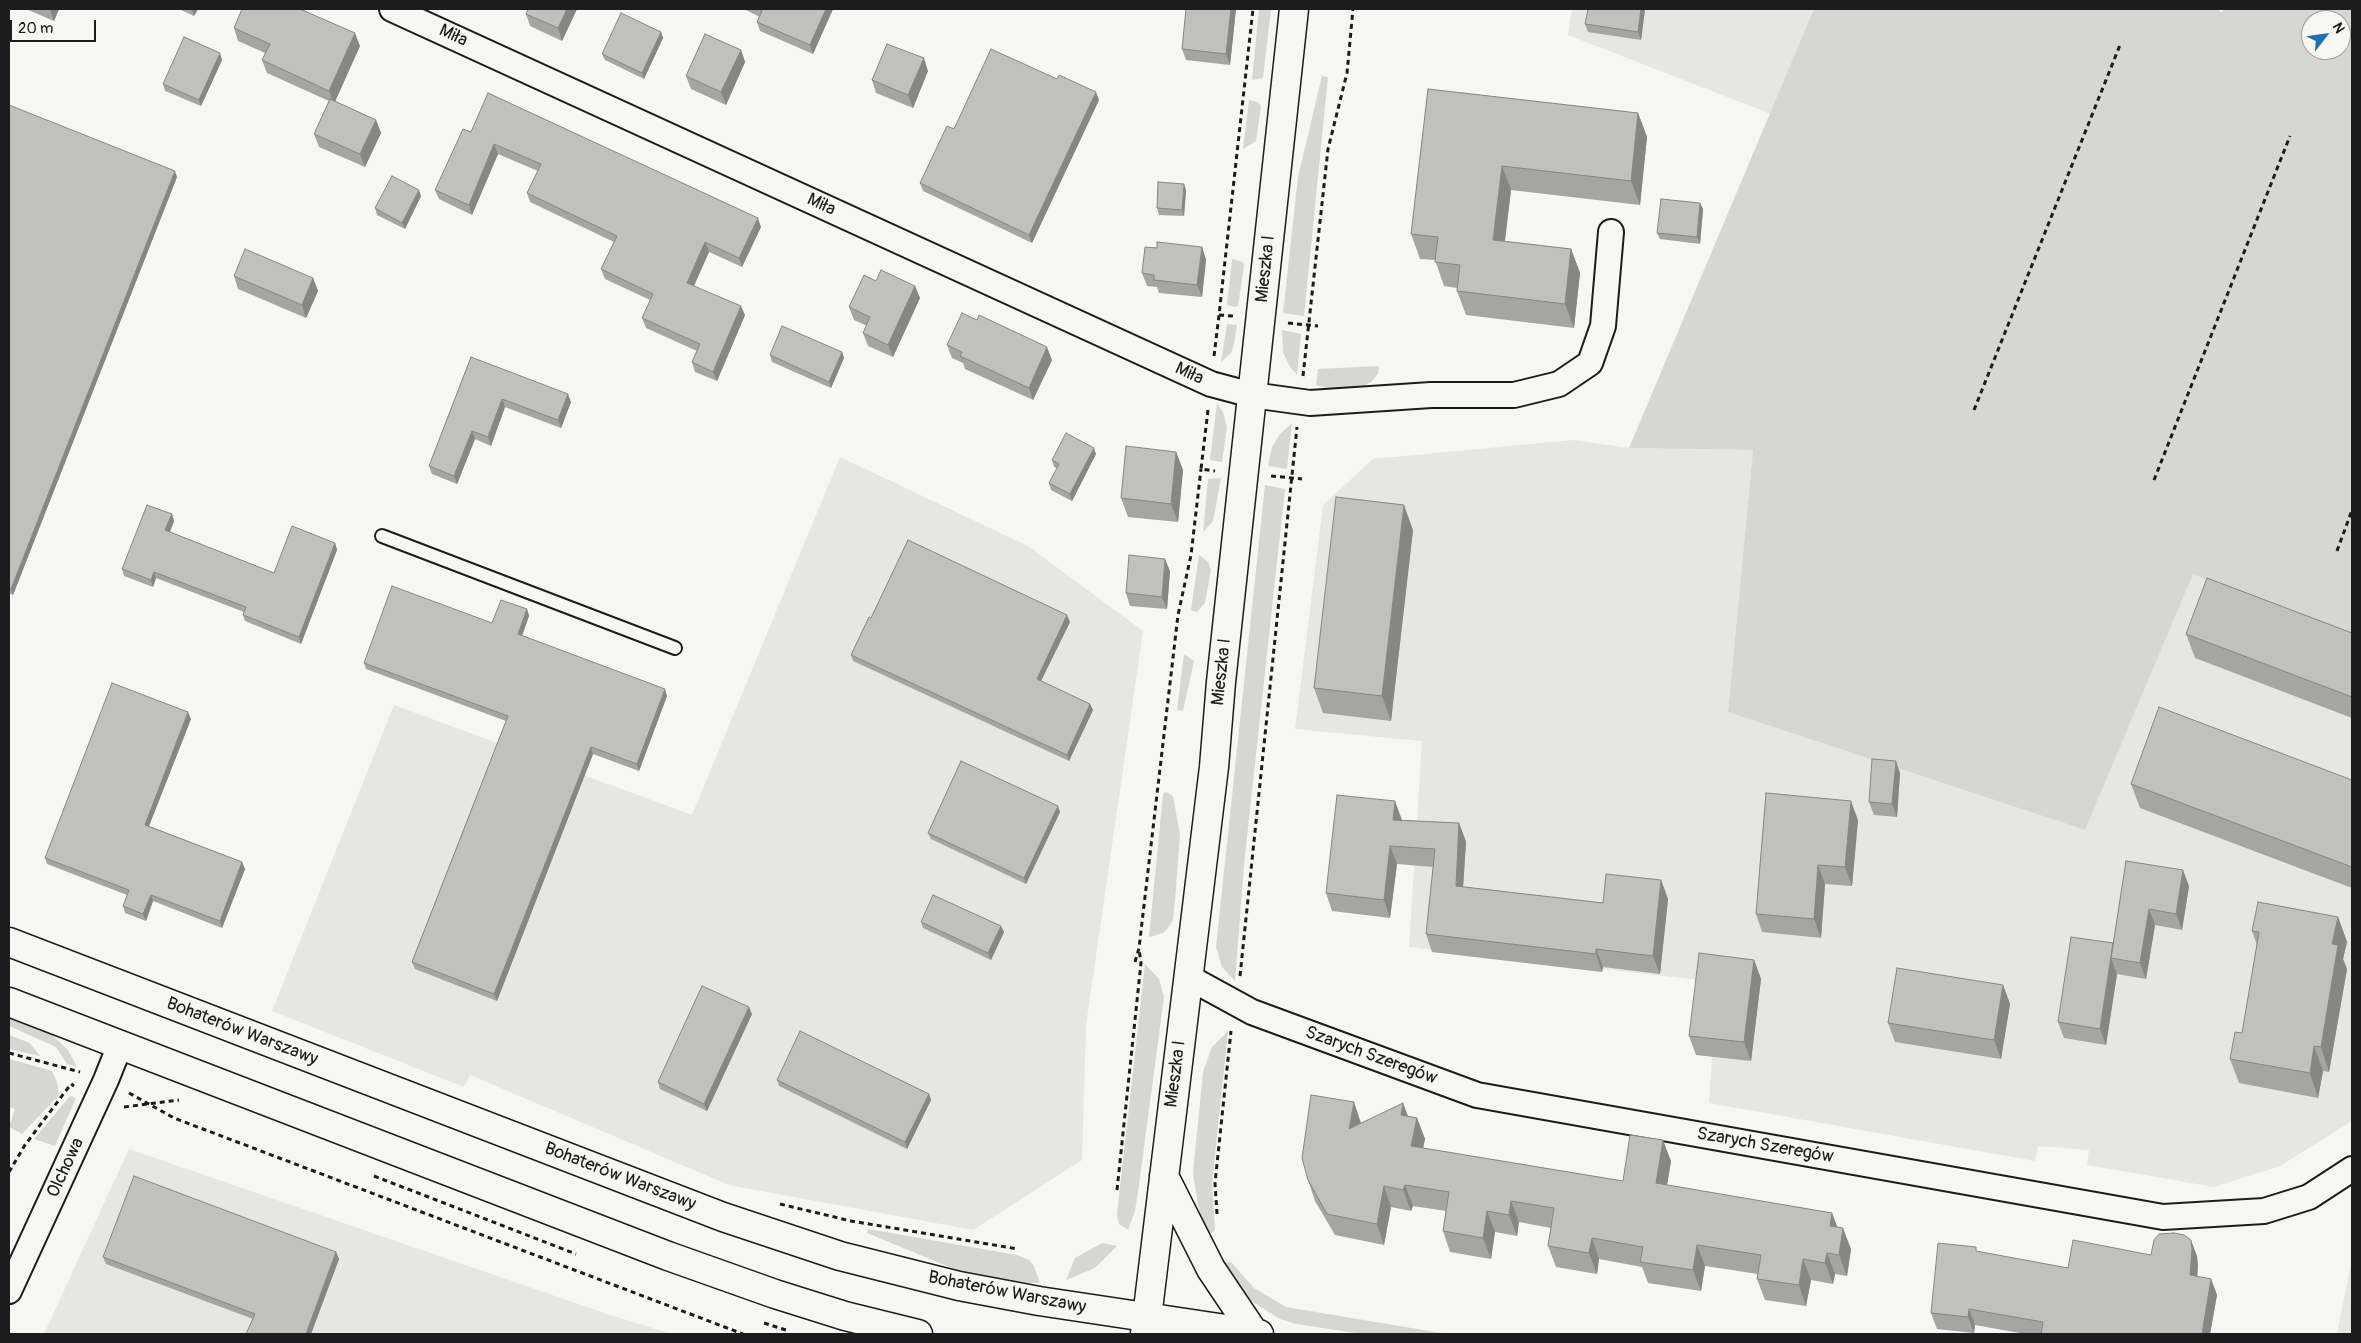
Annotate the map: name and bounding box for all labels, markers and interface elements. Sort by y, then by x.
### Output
scale bar [12,10,99,42]
north arrow [2301,10,2351,60]
text: 20 m [18,19,53,38]
text: N [2329,19,2348,36]
street label: Miła [435,20,471,52]
street label: Miła [803,189,839,221]
street label: Mieszka I [1252,234,1280,304]
street label: Miła [1171,358,1207,390]
street label: Mieszka I [1208,637,1236,707]
street label: Bohaterów Warszawy [163,993,321,1071]
street label: Szarych Szeregów [1302,1022,1440,1090]
street label: Mieszka I [1161,1039,1191,1109]
street label: Szarych Szeregów [1695,1123,1835,1169]
street label: Olchowa [43,1135,89,1201]
street label: Bohaterów Warszawy [541,1138,699,1216]
street label: Bohaterów Warszawy [926,1267,1088,1319]

